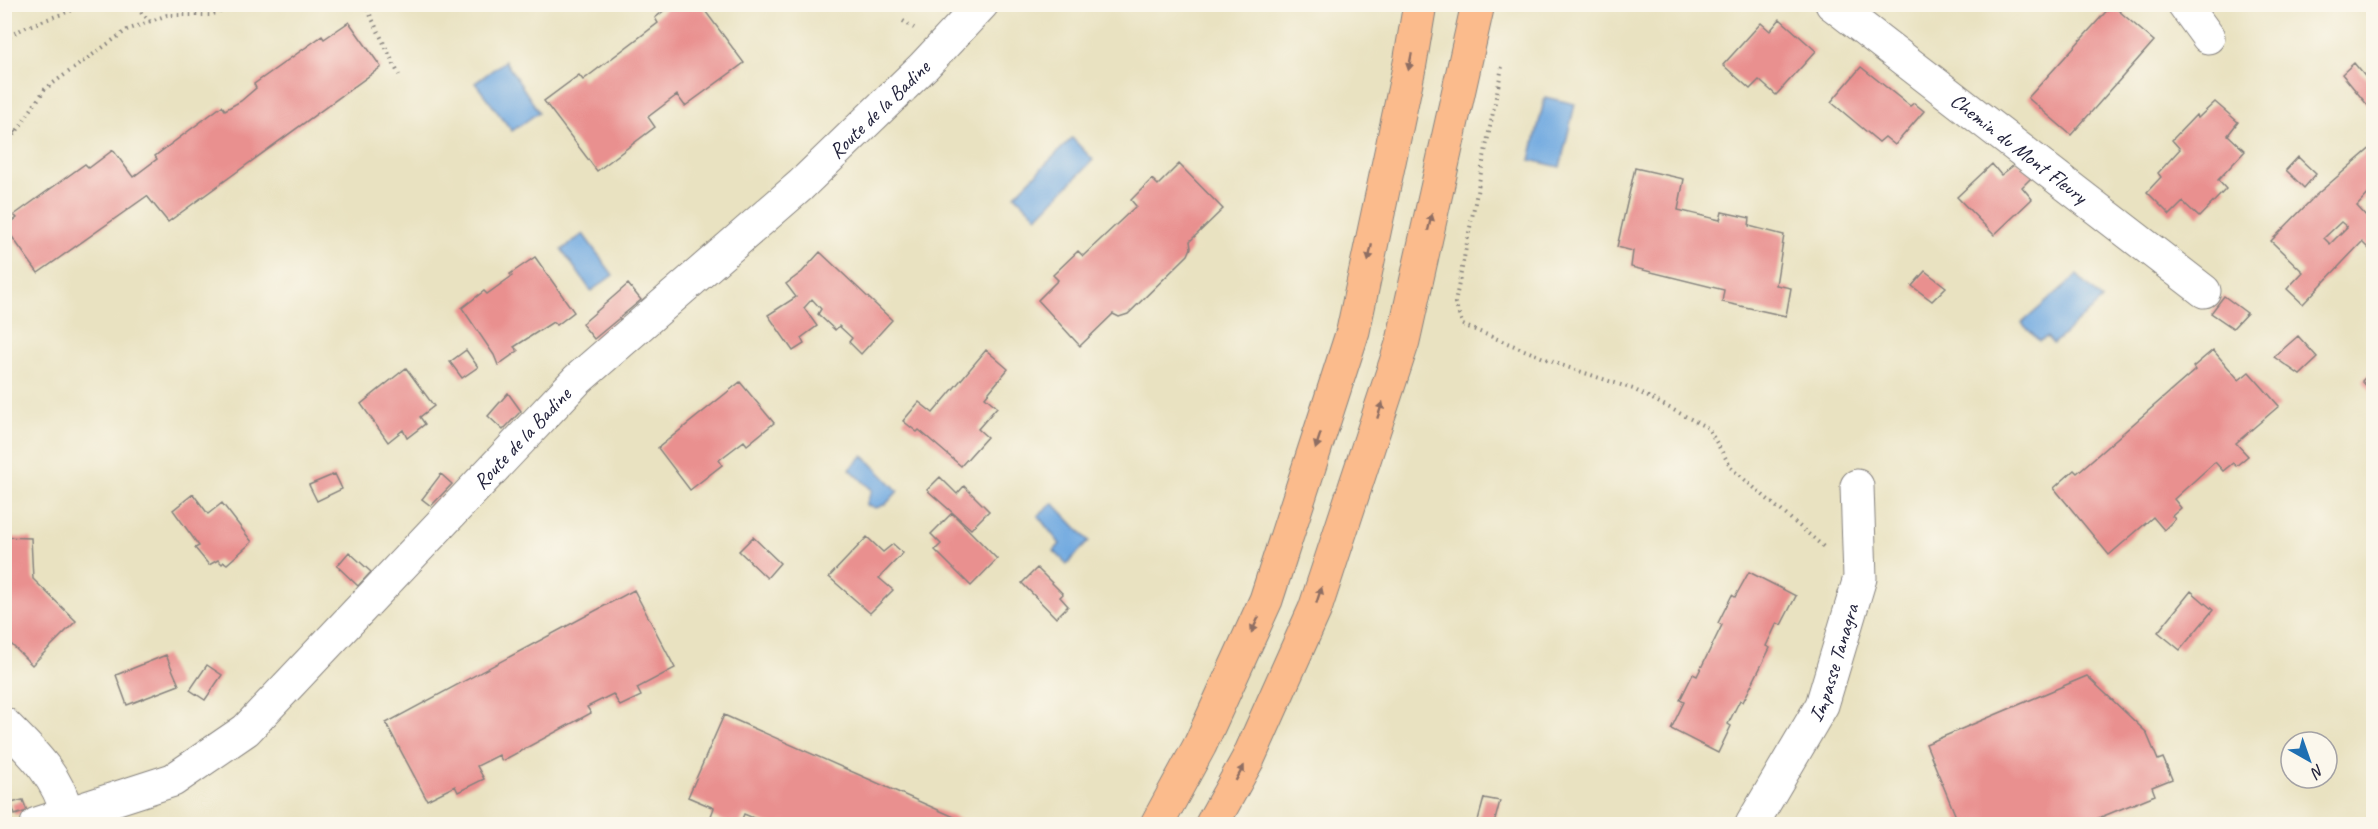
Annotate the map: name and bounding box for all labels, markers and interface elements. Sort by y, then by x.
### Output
one-way arrow [1405,53,1414,72]
street label: Route de la Badine [823,54,936,164]
street label: Chemin du Mont Fleury [1945,87,2094,210]
one-way arrow [1426,213,1436,231]
one-way arrow [1365,244,1374,263]
street label: Route de la Badine [468,381,577,495]
one-way arrow [1376,401,1385,419]
one-way arrow [1313,432,1322,450]
one-way arrow [1315,586,1324,604]
street label: Impasse Tanagra [1802,599,1865,726]
one-way arrow [1250,616,1259,633]
north arrow [2279,730,2339,790]
text: N [2305,760,2328,784]
one-way arrow [1235,764,1245,781]

